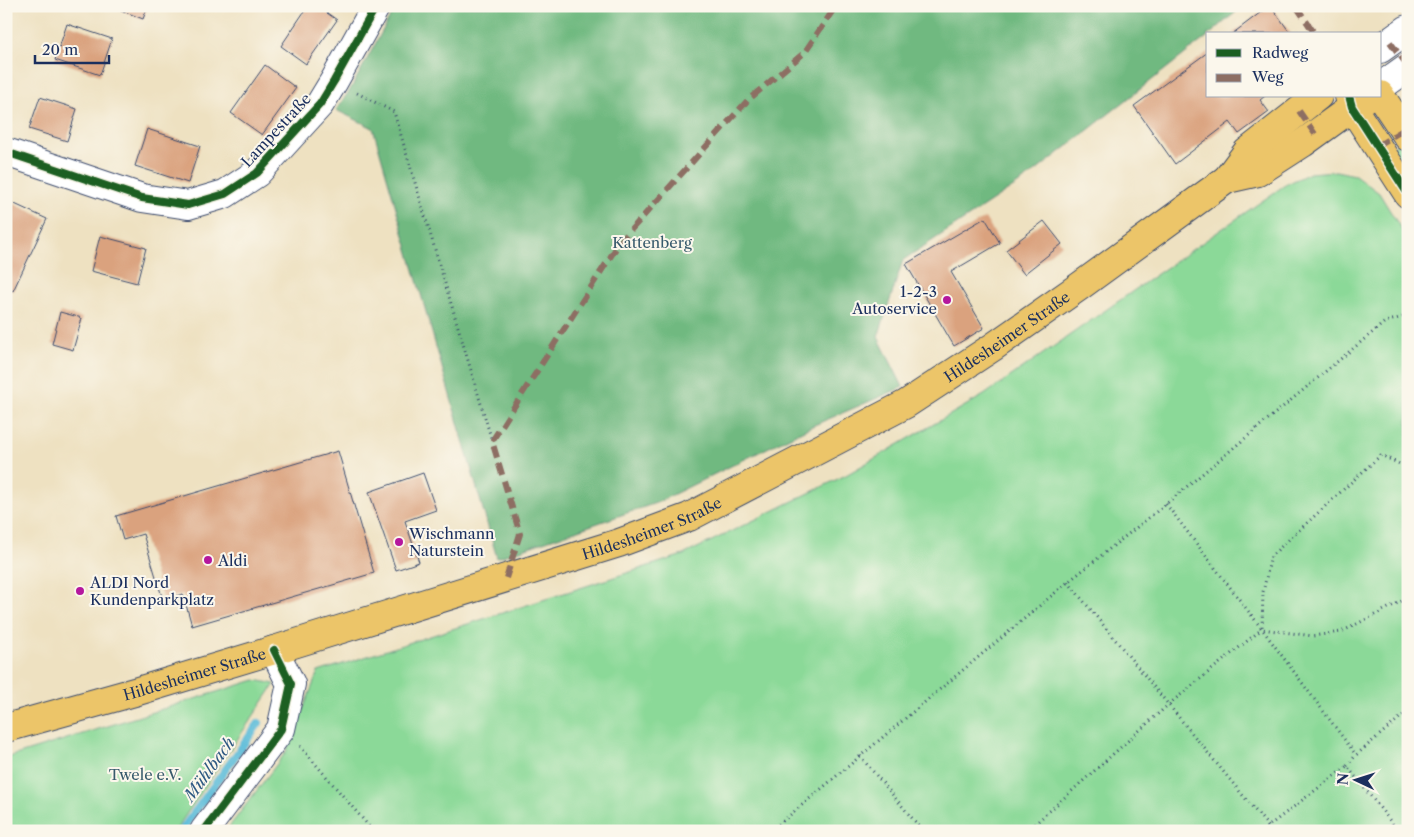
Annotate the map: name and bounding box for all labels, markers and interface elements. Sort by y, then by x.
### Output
scale bar [35,32,109,64]
legend [1206,32,1382,98]
text: 20 m [42,40,78,59]
text: Radweg [1252,43,1308,62]
text: Weg [1251,67,1284,86]
street label: Lampestraße [237,89,315,171]
park label: Kattenberg [612,233,692,252]
place label: 1-2-3 Autoservice [851,282,937,318]
street label: Hildesheimer Straße [940,287,1073,386]
marker: 1-2-3 Autoservice [941,294,953,306]
street label: Hildesheimer Straße [580,492,724,563]
place label: Wischmann Naturstein [408,524,495,560]
marker: Wischmann Naturstein [393,536,405,548]
place label: Aldi [217,551,248,570]
marker: Aldi [202,554,214,566]
place label: ALDI Nord Kundenparkplatz [89,573,214,609]
marker: ALDI Nord Kundenparkplatz [74,585,86,597]
street label: Hildesheimer Straße [121,644,268,704]
water label: Mühlbach [178,733,239,806]
north arrow [1332,754,1382,804]
park label: Twele e.V. [109,765,181,784]
text: N [1334,772,1352,786]

